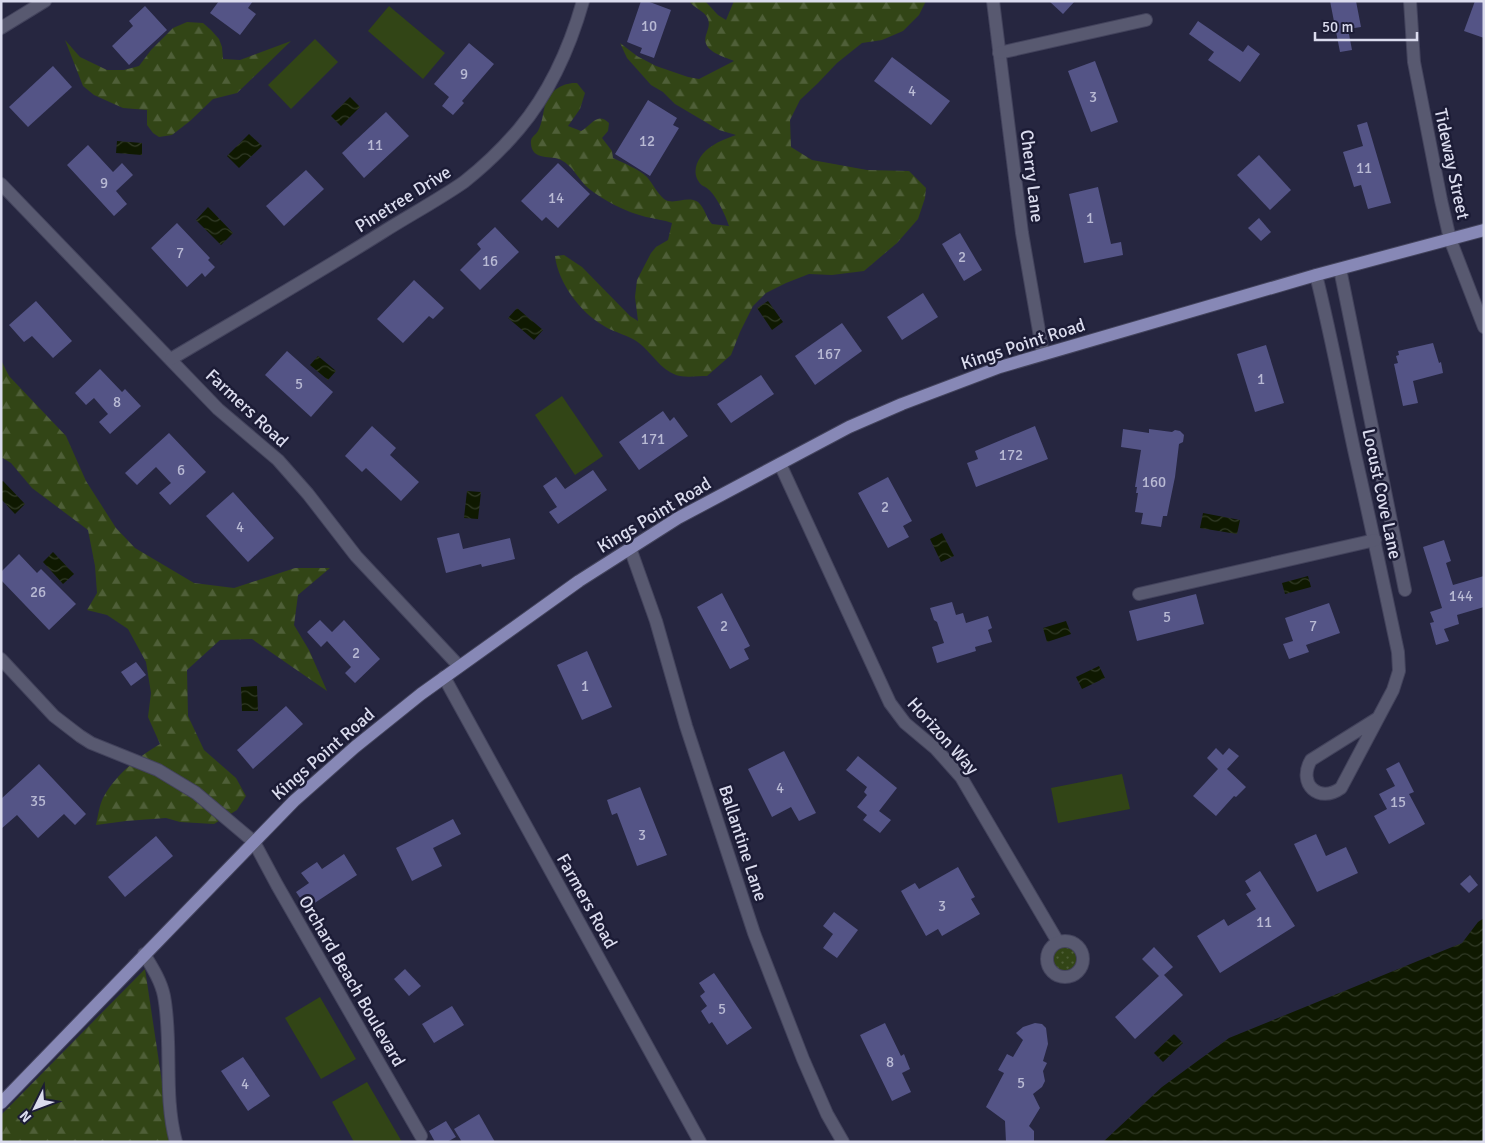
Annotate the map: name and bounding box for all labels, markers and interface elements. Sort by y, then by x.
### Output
scale bar [1315,10,1418,42]
house number: 10 [641,17,657,35]
text: 50 m [1322,18,1353,36]
house number: 9 [460,65,468,83]
house number: 4 [908,82,916,100]
house number: 3 [1089,88,1097,106]
street label: Tideway Street [1429,106,1475,222]
street label: Cherry Lane [1015,129,1049,223]
house number: 12 [639,132,655,150]
house number: 11 [367,136,383,154]
house number: 11 [1356,159,1372,177]
street label: Pinetree Drive [351,161,455,237]
house number: 9 [100,174,108,192]
house number: 14 [548,189,564,207]
house number: 1 [1086,209,1094,227]
house number: 7 [176,244,184,262]
house number: 2 [958,248,966,266]
house number: 16 [482,252,498,270]
street label: Kings Point Road [958,314,1088,374]
house number: 167 [817,345,841,363]
street label: Farmers Road [201,364,293,452]
house number: 1 [1257,370,1265,388]
house number: 5 [295,375,303,393]
house number: 8 [113,393,121,411]
street label: Locust Cove Lane [1357,427,1407,561]
house number: 171 [641,430,665,448]
house number: 172 [999,446,1023,464]
house number: 6 [177,461,185,479]
street label: Kings Point Road [593,472,715,558]
house number: 160 [1142,473,1166,491]
house number: 2 [881,498,889,516]
house number: 4 [236,518,244,536]
house number: 26 [30,583,46,601]
house number: 144 [1449,587,1473,605]
house number: 5 [1163,608,1171,626]
house number: 2 [720,617,728,635]
house number: 7 [1309,617,1317,635]
house number: 2 [352,644,360,662]
house number: 1 [581,677,589,695]
street label: Horizon Way [903,693,984,780]
street label: Kings Point Road [267,703,379,805]
house number: 4 [776,779,784,797]
street label: Ballantine Lane [714,782,772,904]
house number: 35 [30,792,46,810]
house number: 15 [1390,793,1406,811]
house number: 3 [638,826,646,844]
street label: Farmers Road [552,850,622,952]
street label: Orchard Beach Boulevard [294,892,410,1070]
house number: 3 [938,897,946,915]
house number: 11 [1256,913,1272,931]
house number: 5 [718,1000,726,1018]
house number: 8 [886,1053,894,1071]
house number: 5 [1017,1074,1025,1092]
house number: 4 [241,1075,249,1093]
north arrow [10,1083,60,1133]
text: N [16,1107,35,1126]

